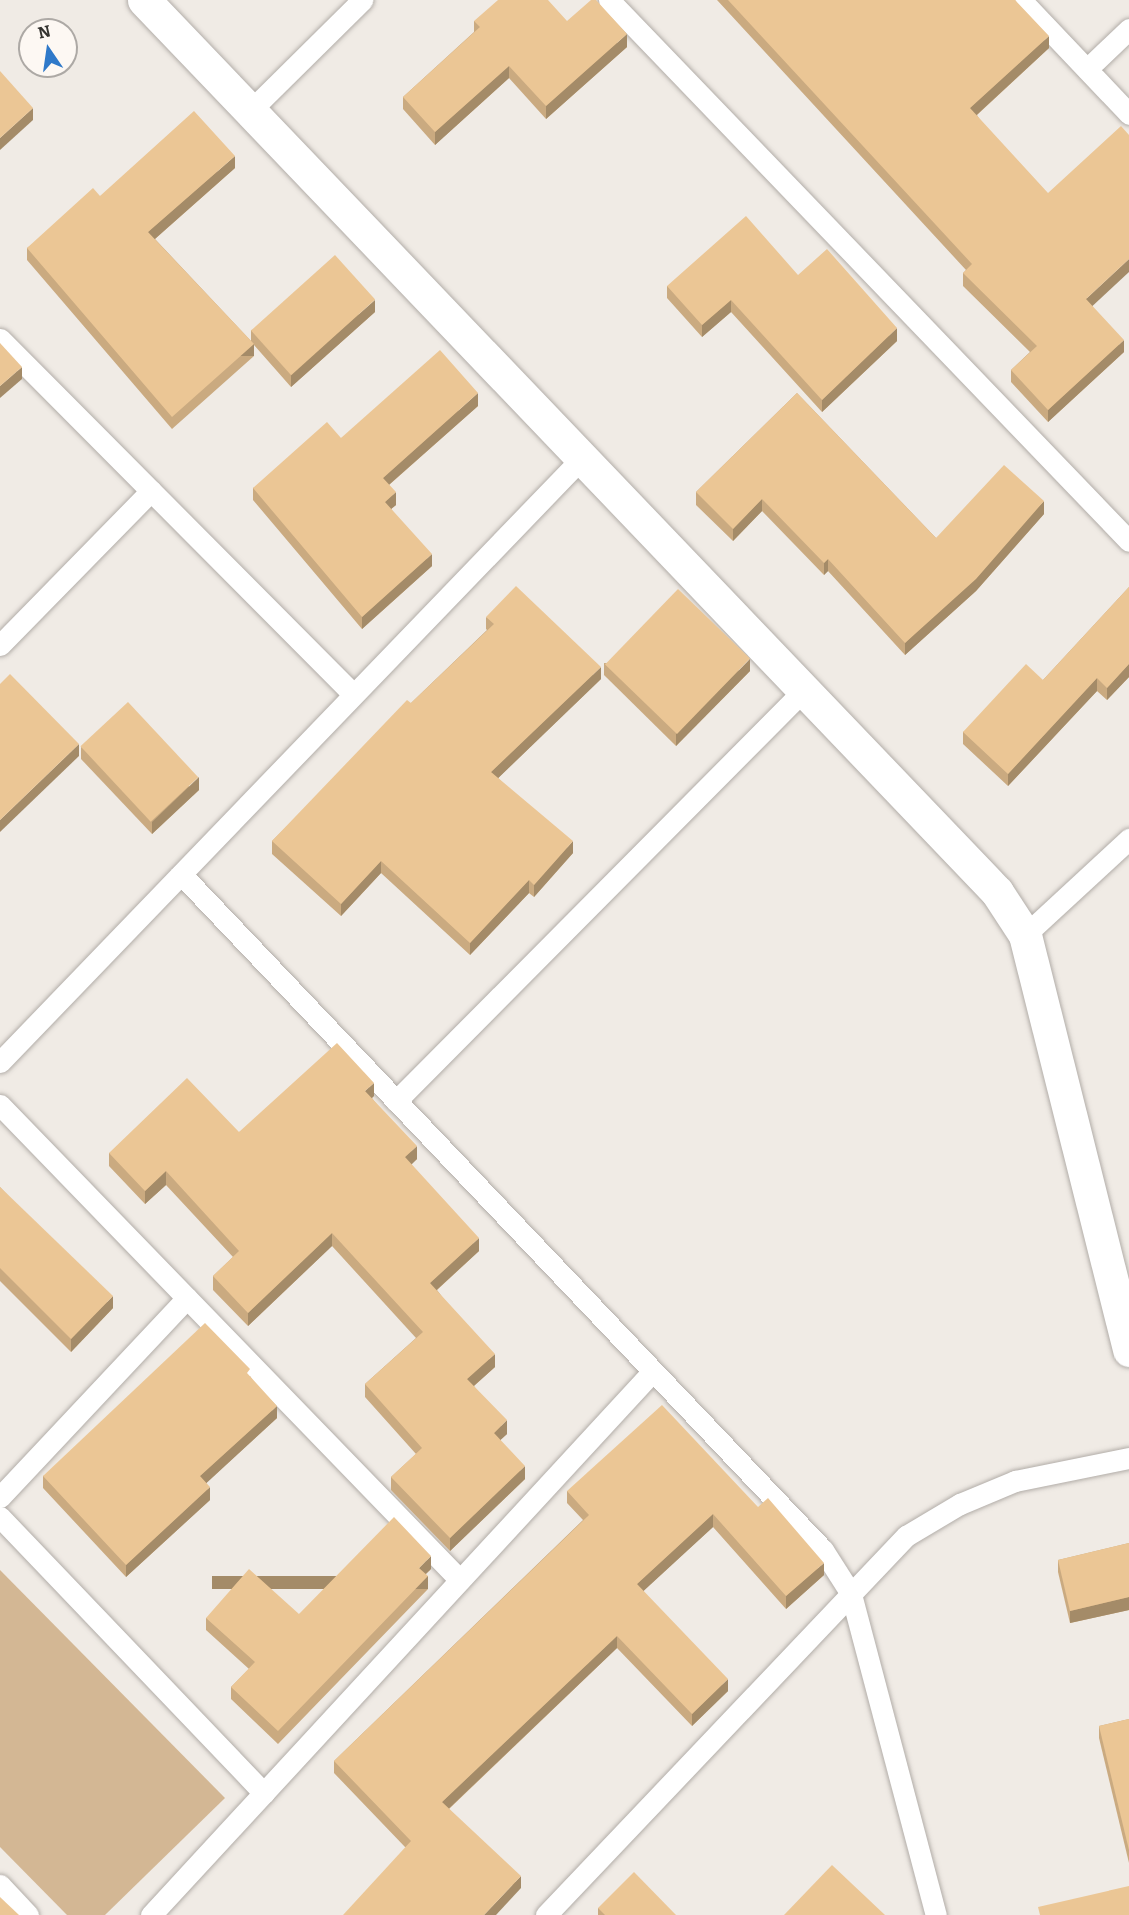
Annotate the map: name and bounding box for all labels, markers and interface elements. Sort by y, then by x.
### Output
north arrow [18,18,78,78]
text: N [36,21,52,43]

